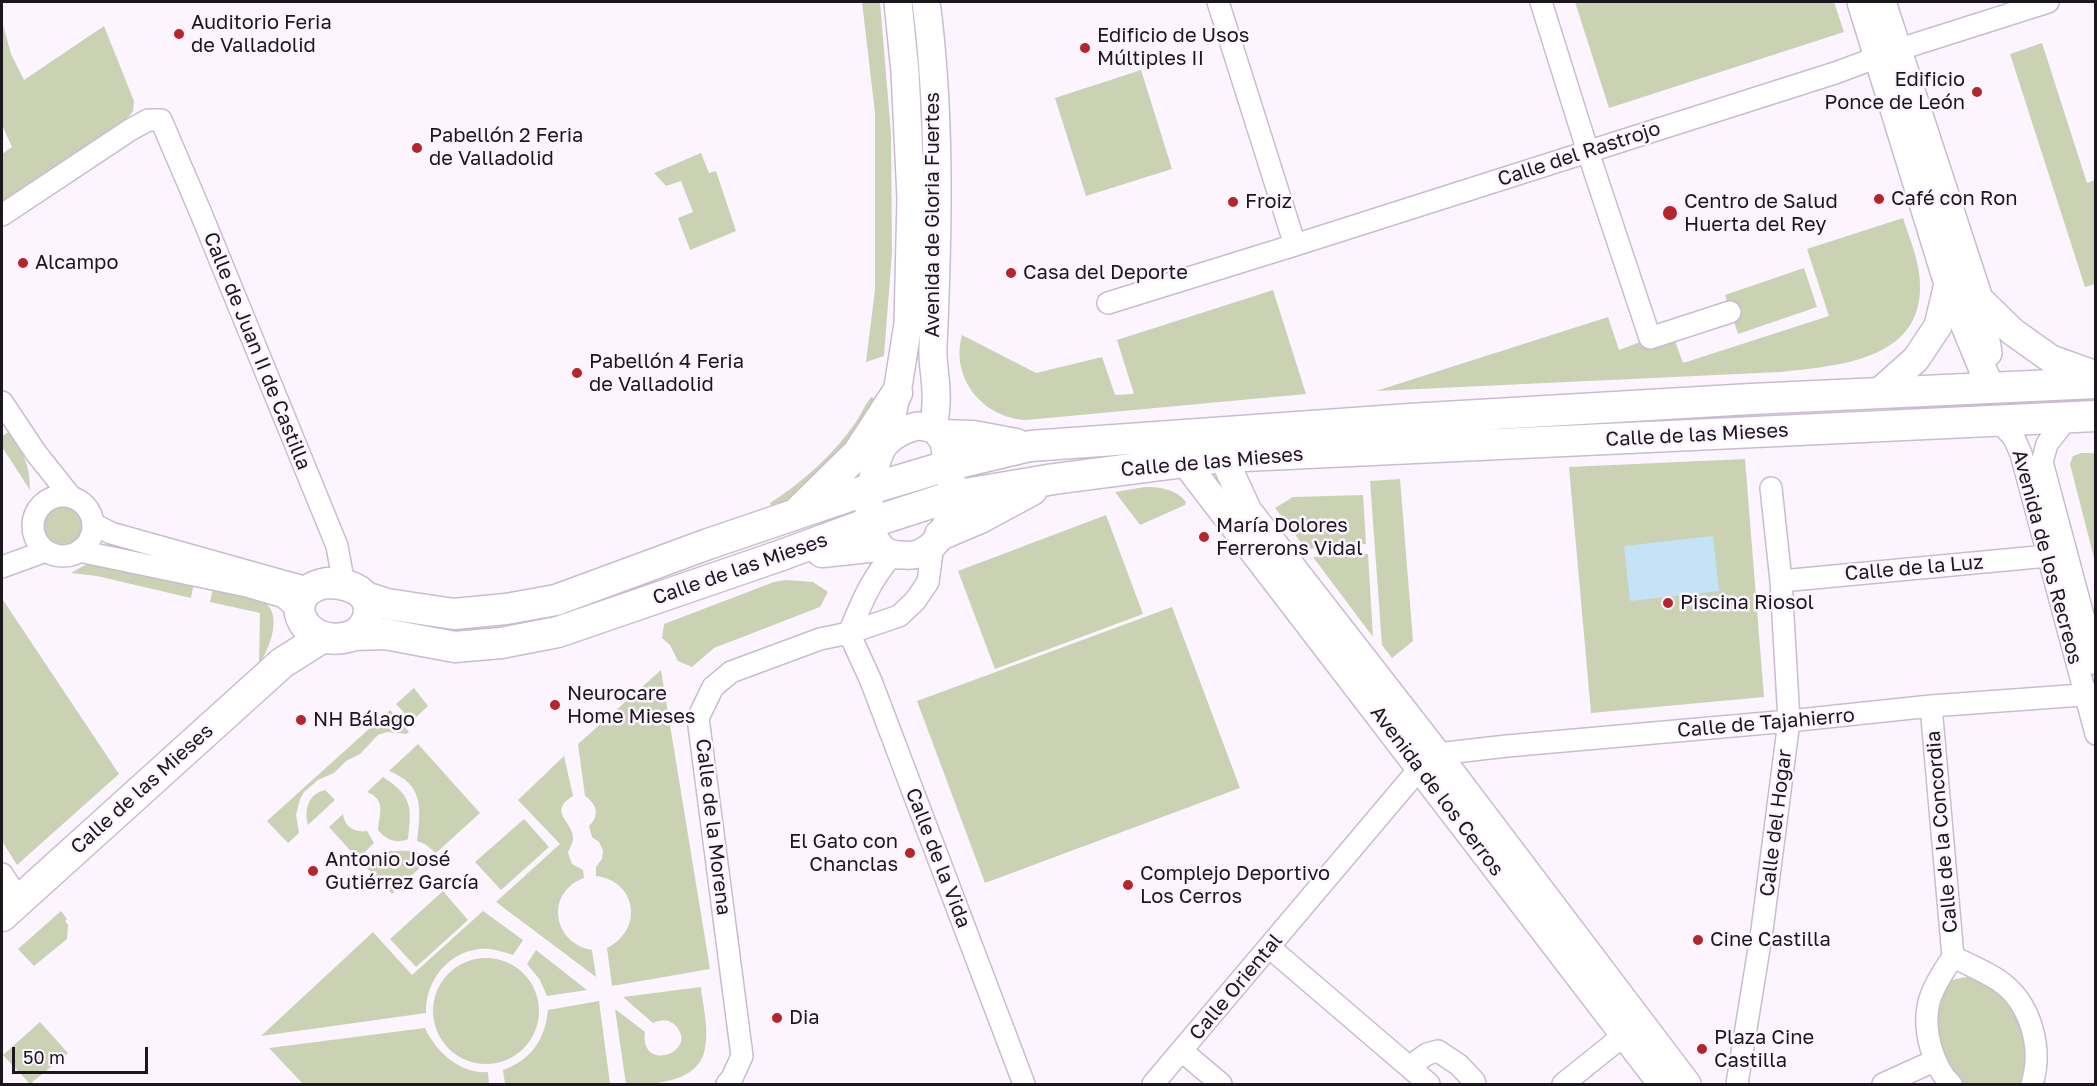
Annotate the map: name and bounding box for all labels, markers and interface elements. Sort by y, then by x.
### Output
place label: Auditorio Feria de Valladolid [191,11,332,58]
place label: Edificio de Usos Múltiples II [1097,24,1249,71]
marker: Auditorio Feria de Valladolid [172,27,186,41]
marker: Edificio de Usos Múltiples II [1078,41,1092,55]
place label: Edificio Ponce de León [1824,68,1965,115]
marker: Edificio Ponce de León [1970,85,1984,99]
street label: Avenida de Gloria Fuertes [921,92,945,338]
street label: Calle del Rastrojo [1495,116,1663,192]
place label: Pabellón 2 Feria de Valladolid [429,124,583,171]
marker: Pabellón 2 Feria de Valladolid [410,141,424,155]
place label: Café con Ron [1891,187,2017,211]
place label: Froiz [1245,190,1292,214]
place label: Centro de Salud Huerta del Rey [1684,190,1838,237]
marker: Café con Ron [1872,192,1886,206]
marker: Froiz [1226,195,1240,209]
marker: Centro de Salud Huerta del Rey [1661,204,1679,222]
street label: Calle de Juan II de Castilla [198,229,316,473]
place label: Alcampo [35,251,118,275]
marker: Alcampo [16,256,30,270]
place label: Casa del Deporte [1023,261,1188,285]
marker: Casa del Deporte [1004,266,1018,280]
place label: Pabellón 4 Feria de Valladolid [589,350,744,397]
marker: Pabellón 4 Feria de Valladolid [570,366,584,380]
street label: Calle de las Mieses [1605,418,1789,452]
street label: Calle de las Mieses [1120,442,1304,482]
street label: Avenida de los Recreos [2007,447,2087,667]
place label: María Dolores Ferrerons Vidal [1216,514,1363,561]
street label: Calle de las Mieses [649,528,831,610]
marker: María Dolores Ferrerons Vidal [1197,530,1211,544]
street label: Calle de la Luz [1844,550,1984,586]
place label: Piscina Riosol [1680,591,1814,615]
marker: Piscina Riosol [1661,596,1675,610]
place label: Neurocare Home Mieses [567,682,695,729]
marker: Neurocare Home Mieses [548,698,562,712]
street label: Avenida de los Cerros [1365,701,1509,881]
street label: Calle de Tajahierro [1676,703,1856,743]
place label: NH Bálago [313,708,415,732]
marker: NH Bálago [294,713,308,727]
street label: Calle de las Mieses [66,719,218,859]
street label: Calle de la Concordia [1921,730,1963,934]
street label: Calle de la Morena [690,737,736,917]
street label: Calle del Hogar [1755,748,1797,898]
street label: Calle de la Vida [900,785,976,931]
place label: El Gato con Chanclas [789,830,898,877]
marker: El Gato con Chanclas [903,846,917,860]
place label: Antonio José Gutiérrez García [325,848,479,895]
place label: Complejo Deportivo Los Cerros [1140,862,1330,909]
marker: Antonio José Gutiérrez García [306,864,320,878]
marker: Complejo Deportivo Los Cerros [1121,878,1135,892]
place label: Cine Castilla [1710,928,1831,952]
street label: Calle Oriental [1185,929,1287,1045]
marker: Cine Castilla [1691,933,1705,947]
place label: Dia [789,1006,820,1030]
marker: Dia [770,1011,784,1025]
place label: Plaza Cine Castilla [1714,1026,1814,1073]
scale bar [15,1035,152,1073]
marker: Plaza Cine Castilla [1695,1042,1709,1056]
text: 50 m [23,1046,65,1068]

